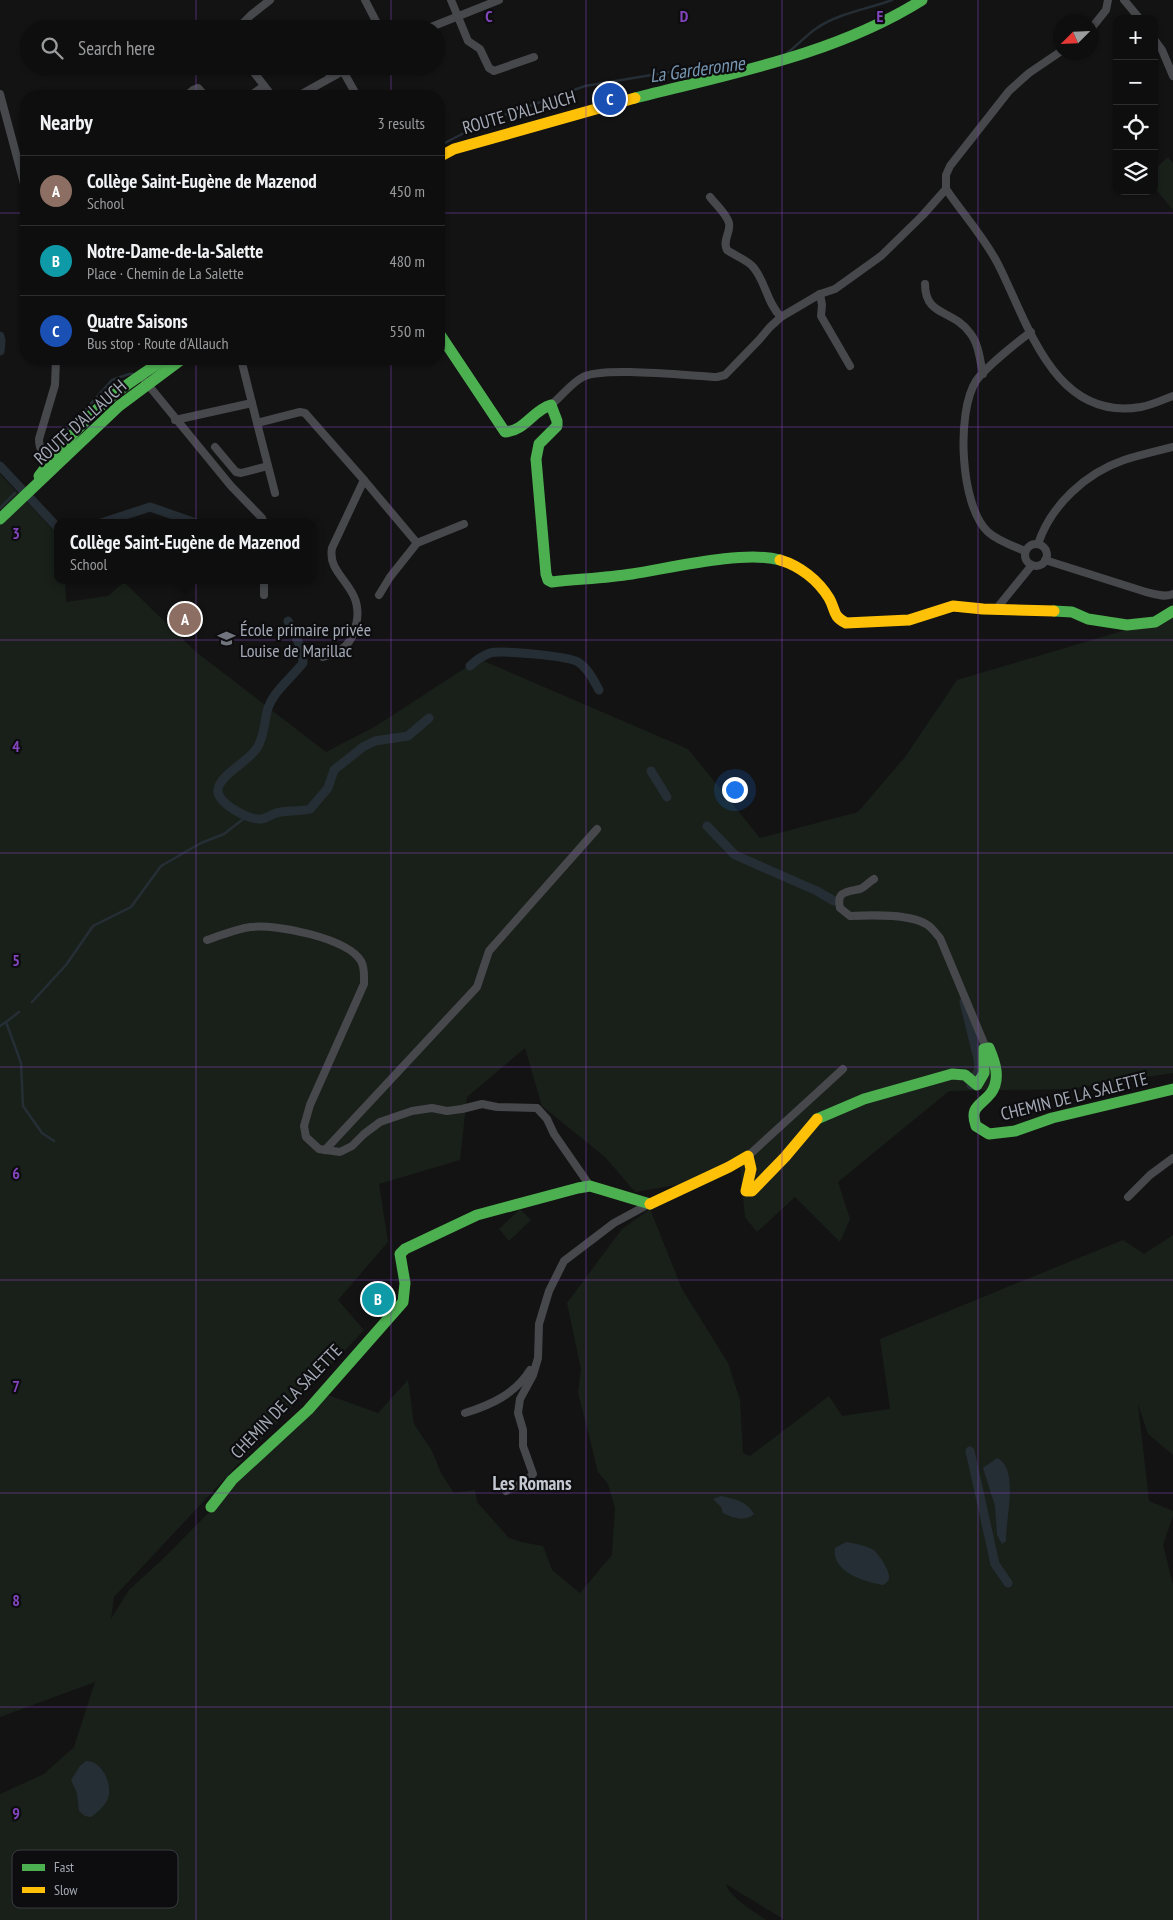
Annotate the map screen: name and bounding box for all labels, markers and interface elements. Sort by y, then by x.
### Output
text: C [485,6,493,26]
text: D [680,6,689,26]
text: E [877,6,884,26]
north arrow [1053,15,1098,60]
map controls [1113,15,1158,195]
button: + [1113,15,1158,60]
search box [20,20,445,75]
icon: search [38,34,66,62]
text: Search here [78,36,155,60]
water label: La Garderonne [648,50,747,88]
button: − [1113,60,1158,105]
pin: C [594,80,626,118]
street label: ROUTE D'ALLAUCH [460,85,578,139]
button: locate [1113,105,1158,150]
text: Nearby [40,109,93,136]
text: 3 results [378,113,425,133]
button: layers [1113,150,1158,195]
text: Collège Saint-Eugène de Mazenod [87,169,317,193]
text: A [52,181,60,201]
text: 450 m [390,181,425,201]
text: School [87,193,124,213]
text: Notre-Dame-de-la-Salette [87,239,263,263]
text: B [52,251,60,271]
text: 480 m [390,251,425,271]
text: Place · Chemin de La Salette [87,263,244,283]
text: Quatre Saisons [87,309,188,333]
text: C [52,321,60,341]
text: 550 m [390,321,425,341]
text: Bus stop · Route d'Allauch [87,333,229,353]
street label: ROUTE D'ALLAUCH [29,374,131,470]
popup [54,519,316,584]
text: 3 [12,523,20,543]
text: Collège Saint-Eugène de Mazenod [70,530,300,554]
text: School [70,554,107,574]
pin: A [169,600,201,638]
place label: École primaire privée Louise de Marillac [240,618,371,662]
school or university icon: École primaire privée Louise de Marillac [216,629,236,649]
text: 4 [12,736,20,756]
your location [722,777,748,803]
text: 5 [12,950,20,970]
street label: CHEMIN DE LA SALETTE [998,1067,1150,1125]
text: 6 [12,1163,20,1183]
pin: B [362,1280,394,1318]
street label: CHEMIN DE LA SALETTE [225,1339,347,1463]
text: 7 [12,1376,20,1396]
district label: Les Romans [492,1471,572,1495]
text: 8 [12,1590,20,1610]
text: 9 [12,1803,20,1823]
legend [12,1850,178,1908]
text: Fast [54,1858,74,1876]
text: Slow [54,1881,78,1899]

